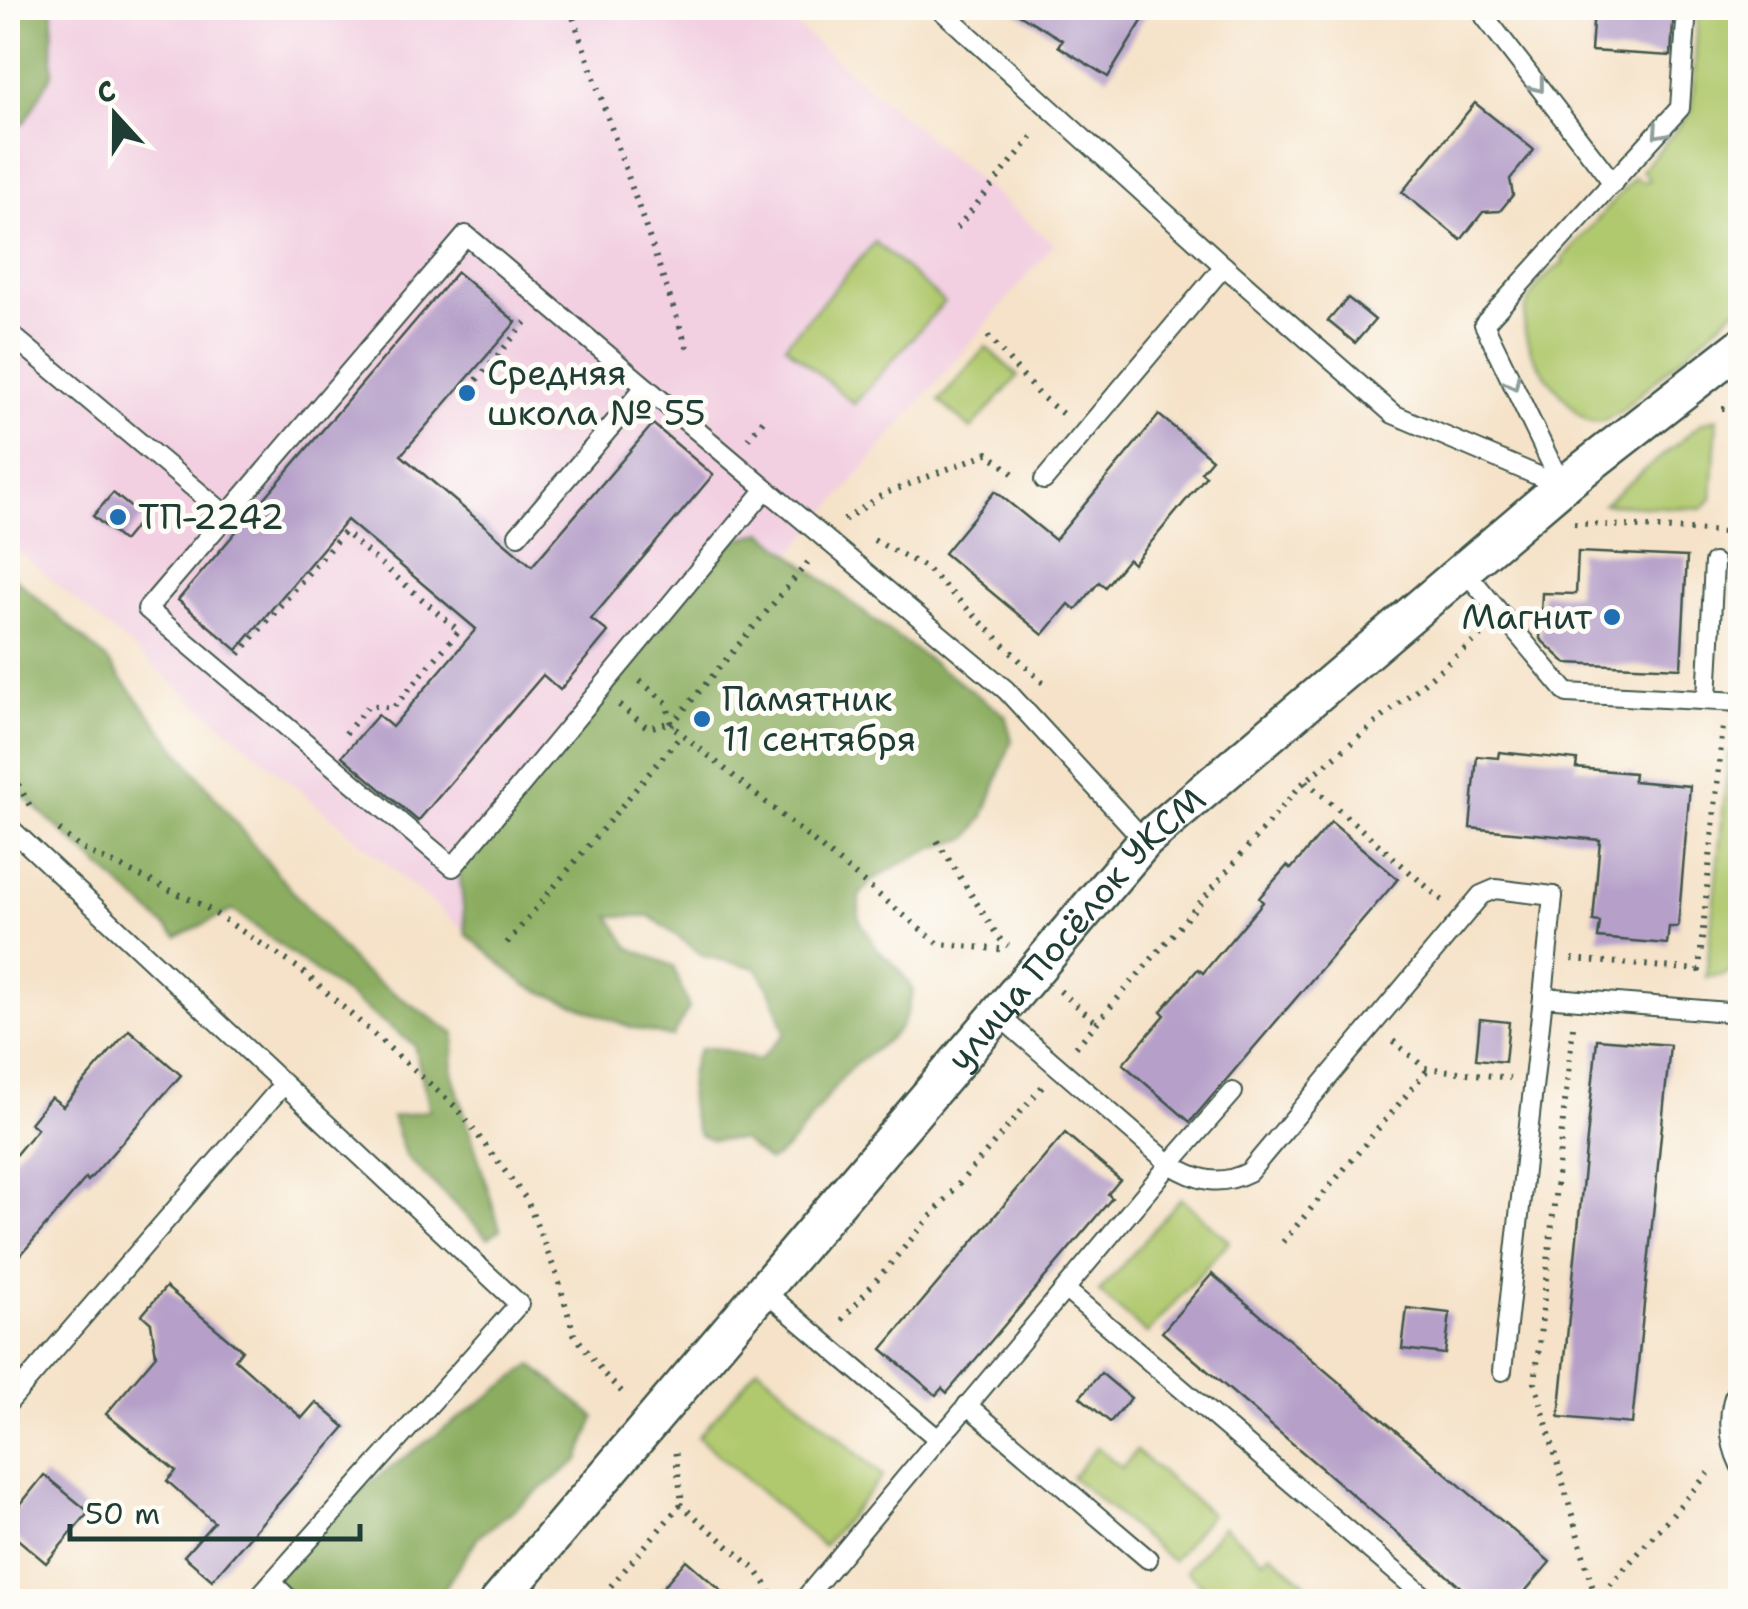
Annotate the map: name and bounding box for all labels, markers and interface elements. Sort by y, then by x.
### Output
north arrow [65,65,165,165]
text: С [91,71,121,112]
one-way arrow [1527,75,1544,93]
one-way arrow [1653,120,1671,139]
place label: Средняя школа № 55 [487,349,706,436]
one-way arrow [1500,373,1520,391]
marker: Средняя школа № 55 [456,382,478,404]
place label: ТП-2242 [138,493,284,540]
marker: ТП-2242 [107,506,129,528]
place label: Магнит [1462,593,1592,640]
marker: Магнит [1601,606,1623,628]
place label: Памятник 11 сентября [722,675,916,762]
marker: Памятник 11 сентября [691,708,713,730]
street label: улица Посёлок УКСМ [936,776,1215,1080]
scale bar [70,1479,360,1541]
text: 50 m [85,1493,160,1534]

